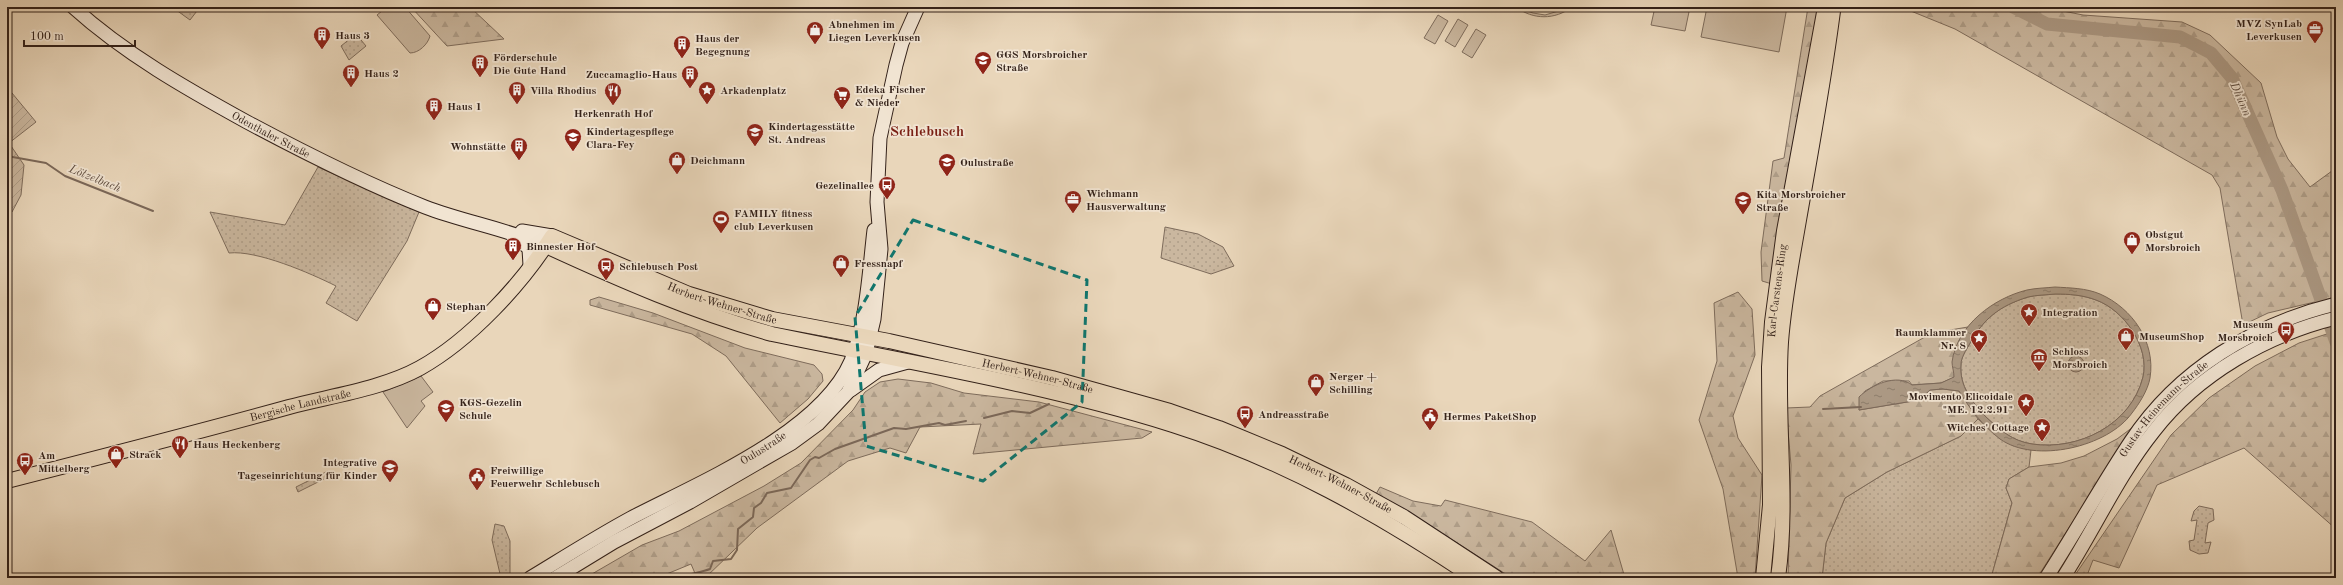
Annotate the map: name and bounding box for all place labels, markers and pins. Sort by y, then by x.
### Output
place label: MVZ SynLab Leverkusen [2236,19,2302,43]
office icon: MVZ SynLab Leverkusen [2305,19,2325,44]
shop icon: Abnehmen im Liegen Leverkusen [805,20,825,45]
place label: Abnehmen im Liegen Leverkusen [828,20,920,44]
building icon: Haus 3 [312,25,332,50]
place label: Haus 3 [335,31,370,42]
building icon: Haus der Begegnung [672,34,692,59]
place label: Haus der Begegnung [695,34,750,58]
school or university icon: GGS Morsbroicher Straße [973,50,993,75]
place label: GGS Morsbroicher Straße [996,50,1087,74]
building icon: Förderschule Die Gute Hand [470,53,490,78]
place label: Förderschule Die Gute Hand [493,53,566,77]
building icon: Haus 2 [341,63,361,88]
building icon: Zuccamaglio-Haus [680,64,700,89]
place label: Haus 2 [364,69,399,80]
place label: Zuccamaglio-Haus [586,70,677,81]
building icon: Villa Rhodius [507,80,527,105]
place icon: Arkadenplatz [697,80,717,105]
restaurant icon: Herkenrath Hof [603,81,623,106]
supermarket icon: Edeka Fischer & Nieder [832,85,852,110]
place label: Edeka Fischer & Nieder [855,85,925,109]
place label: Villa Rhodius [530,86,596,97]
place label: Arkadenplatz [720,86,786,97]
building icon: Haus 1 [424,96,444,121]
place label: Haus 1 [447,102,482,113]
place label: Herkenrath Hof [574,109,653,120]
school or university icon: Kindertagesstätte St. Andreas [745,122,765,147]
place label: Kindertagesstätte St. Andreas [768,122,855,146]
school or university icon: Kindertagespflege Clara-Fey [563,127,583,152]
place label: Kindertagespflege Clara-Fey [586,127,674,151]
building icon: Wohnstätte [509,136,529,161]
place label: Wohnstätte [450,142,506,153]
shop icon: Deichmann [667,150,687,175]
school or university icon: Oulustraße [937,152,957,177]
place label: Deichmann [690,156,745,167]
place label: Oulustraße [960,158,1014,169]
bus stop icon: Gezelinallee [877,175,897,200]
place label: Gezelinallee [815,181,874,192]
office icon: Wichmann Hausverwaltung [1063,189,1083,214]
place label: Wichmann Hausverwaltung [1086,189,1166,213]
school or university icon: Kita Morsbroicher Straße [1733,190,1753,215]
place label: Kita Morsbroicher Straße [1756,190,1846,214]
sports icon: FAMILY fitness club Leverkusen [711,209,731,234]
place label: FAMILY fitness club Leverkusen [734,209,813,233]
shop icon: Obstgut Morsbroich [2122,230,2142,255]
place label: Obstgut Morsbroich [2145,230,2201,254]
building icon: Binnester Hof [503,236,523,261]
place label: Binnester Hof [526,242,596,253]
shop icon: Fressnapf [831,253,851,278]
bus stop icon: Schlebusch Post [596,256,616,281]
place label: Fressnapf [854,259,903,270]
place label: Schlebusch Post [619,262,698,273]
shop icon: Stephan [423,296,443,321]
place label: Stephan [446,302,486,313]
place icon: Integration [2019,302,2039,327]
place label: Integration [2042,308,2098,319]
place label: Museum Morsbroich [2217,320,2273,344]
bus stop icon: Museum Morsbroich [2276,320,2296,345]
shop icon: MuseumShop [2116,326,2136,351]
place label: Raumklammer Nr. 8 [1895,328,1966,352]
place icon: Raumklammer Nr. 8 [1969,328,1989,353]
place label: MuseumShop [2139,332,2204,343]
museum icon: Schloss Morsbroich [2029,347,2049,372]
place label: Schloss Morsbroich [2052,347,2108,371]
shop icon: Nerger + Schilling [1306,372,1326,397]
place label: Nerger + Schilling [1329,372,1377,396]
place label: Movimento Elicoidale "ME. 12.2.91" [1908,392,2013,416]
place icon: Movimento Elicoidale "ME. 12.2.91" [2016,392,2036,417]
school or university icon: KGS-Gezelin Schule [436,398,456,423]
place label: KGS-Gezelin Schule [459,398,522,422]
bus stop icon: Andreasstraße [1235,404,1255,429]
public building icon: Hermes PaketShop [1420,406,1440,431]
place label: Andreasstraße [1258,410,1329,421]
place label: Hermes PaketShop [1443,412,1537,423]
place icon: Witches' Cottage [2032,417,2052,442]
place label: Witches' Cottage [1946,423,2029,434]
restaurant icon: Haus Heckenberg [170,434,190,459]
place label: Haus Heckenberg [193,440,280,451]
shop icon: Strack [106,444,126,469]
place label: Strack [129,450,162,461]
bus stop icon: Am Mittelberg [15,451,35,476]
place label: Am Mittelberg [38,451,90,475]
place label: Integrative Tageseinrichtung für Kinder [237,458,377,482]
school or university icon: Integrative Tageseinrichtung für Kinder [380,458,400,483]
public building icon: Freiwillige Feuerwehr Schlebusch [467,466,487,491]
place label: Freiwillige Feuerwehr Schlebusch [490,466,600,490]

